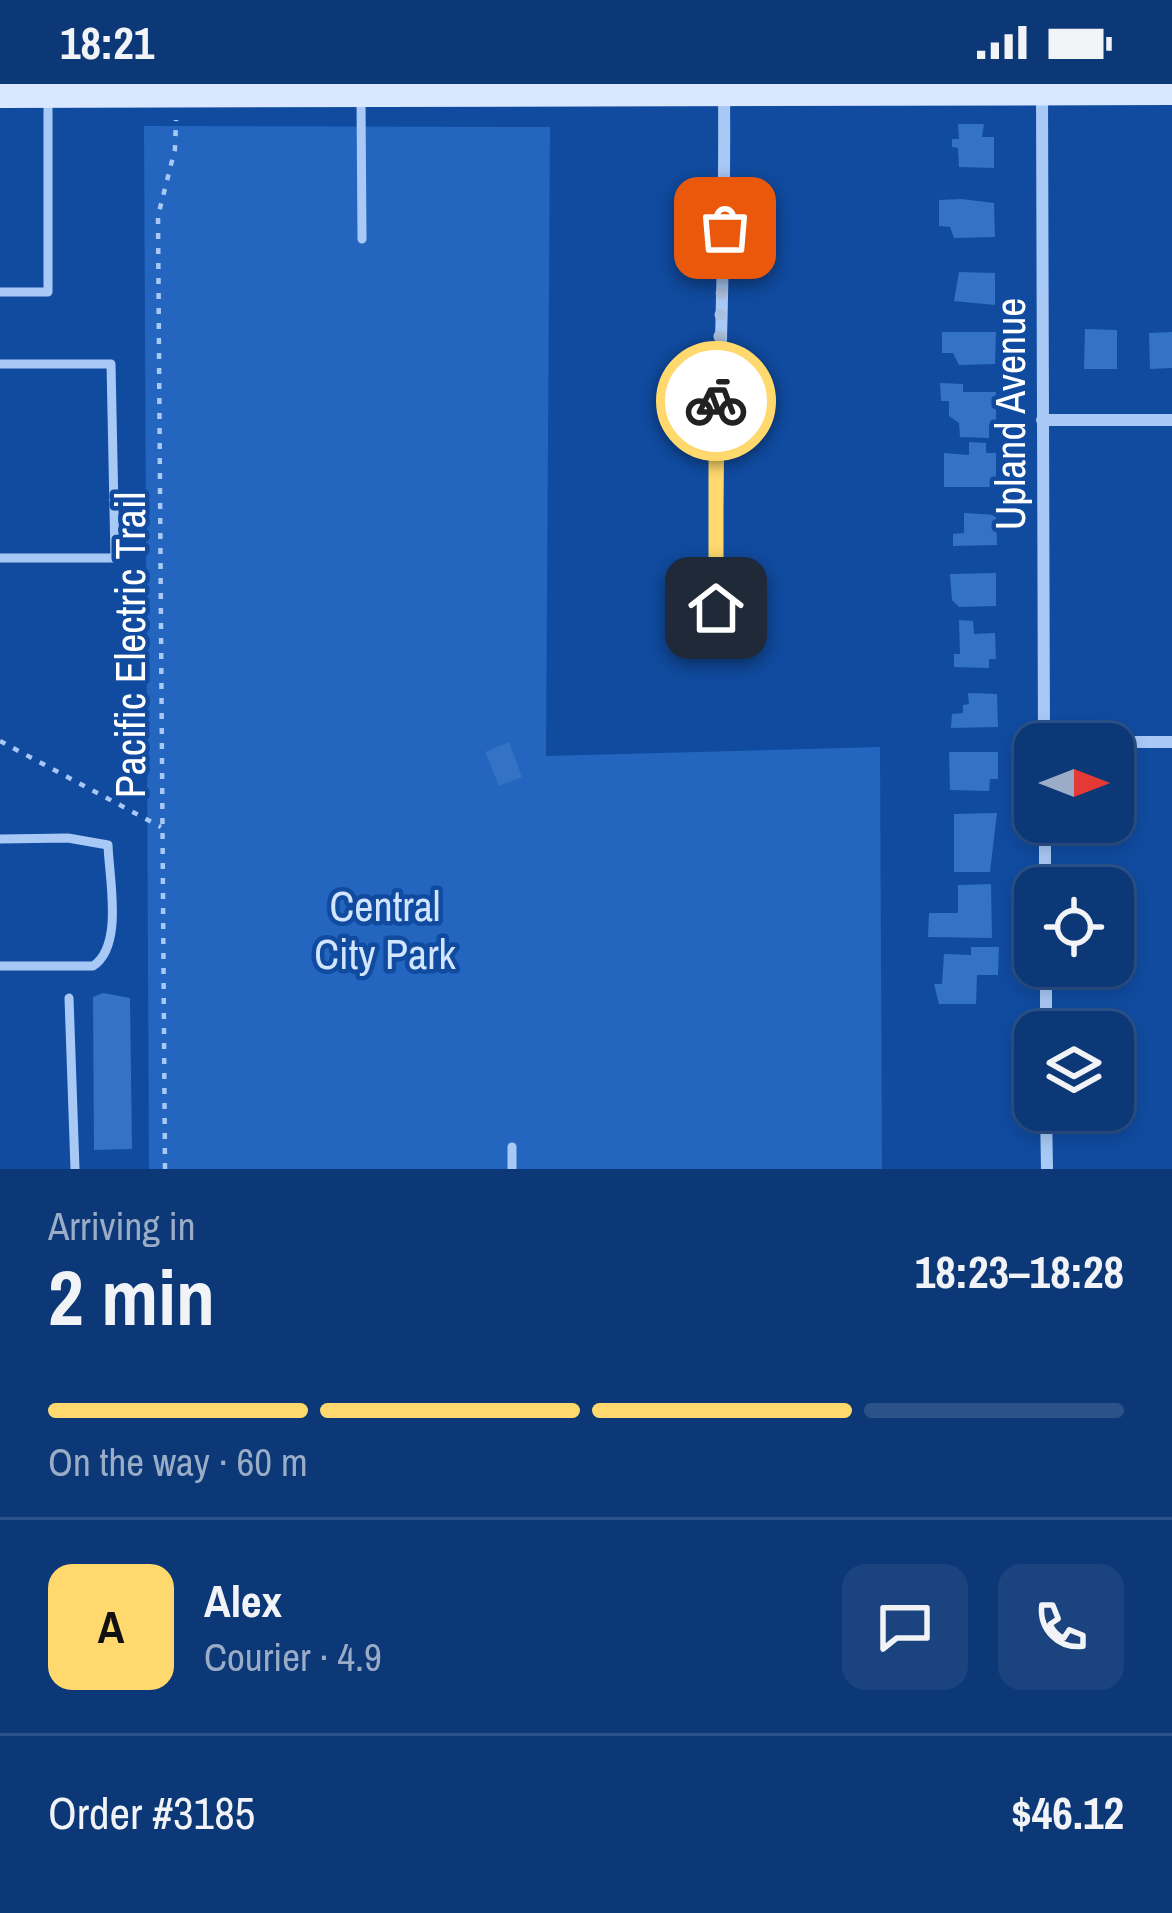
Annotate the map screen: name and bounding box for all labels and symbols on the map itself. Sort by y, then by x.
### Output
pin [674,177,776,279]
street label: Upland Avenue [982,297,1038,531]
courier [656,341,776,461]
street label: Pacific Electric Trail [102,492,158,798]
pin [665,557,767,659]
north arrow [1014,723,1134,843]
park label: Central City Park [314,878,457,982]

